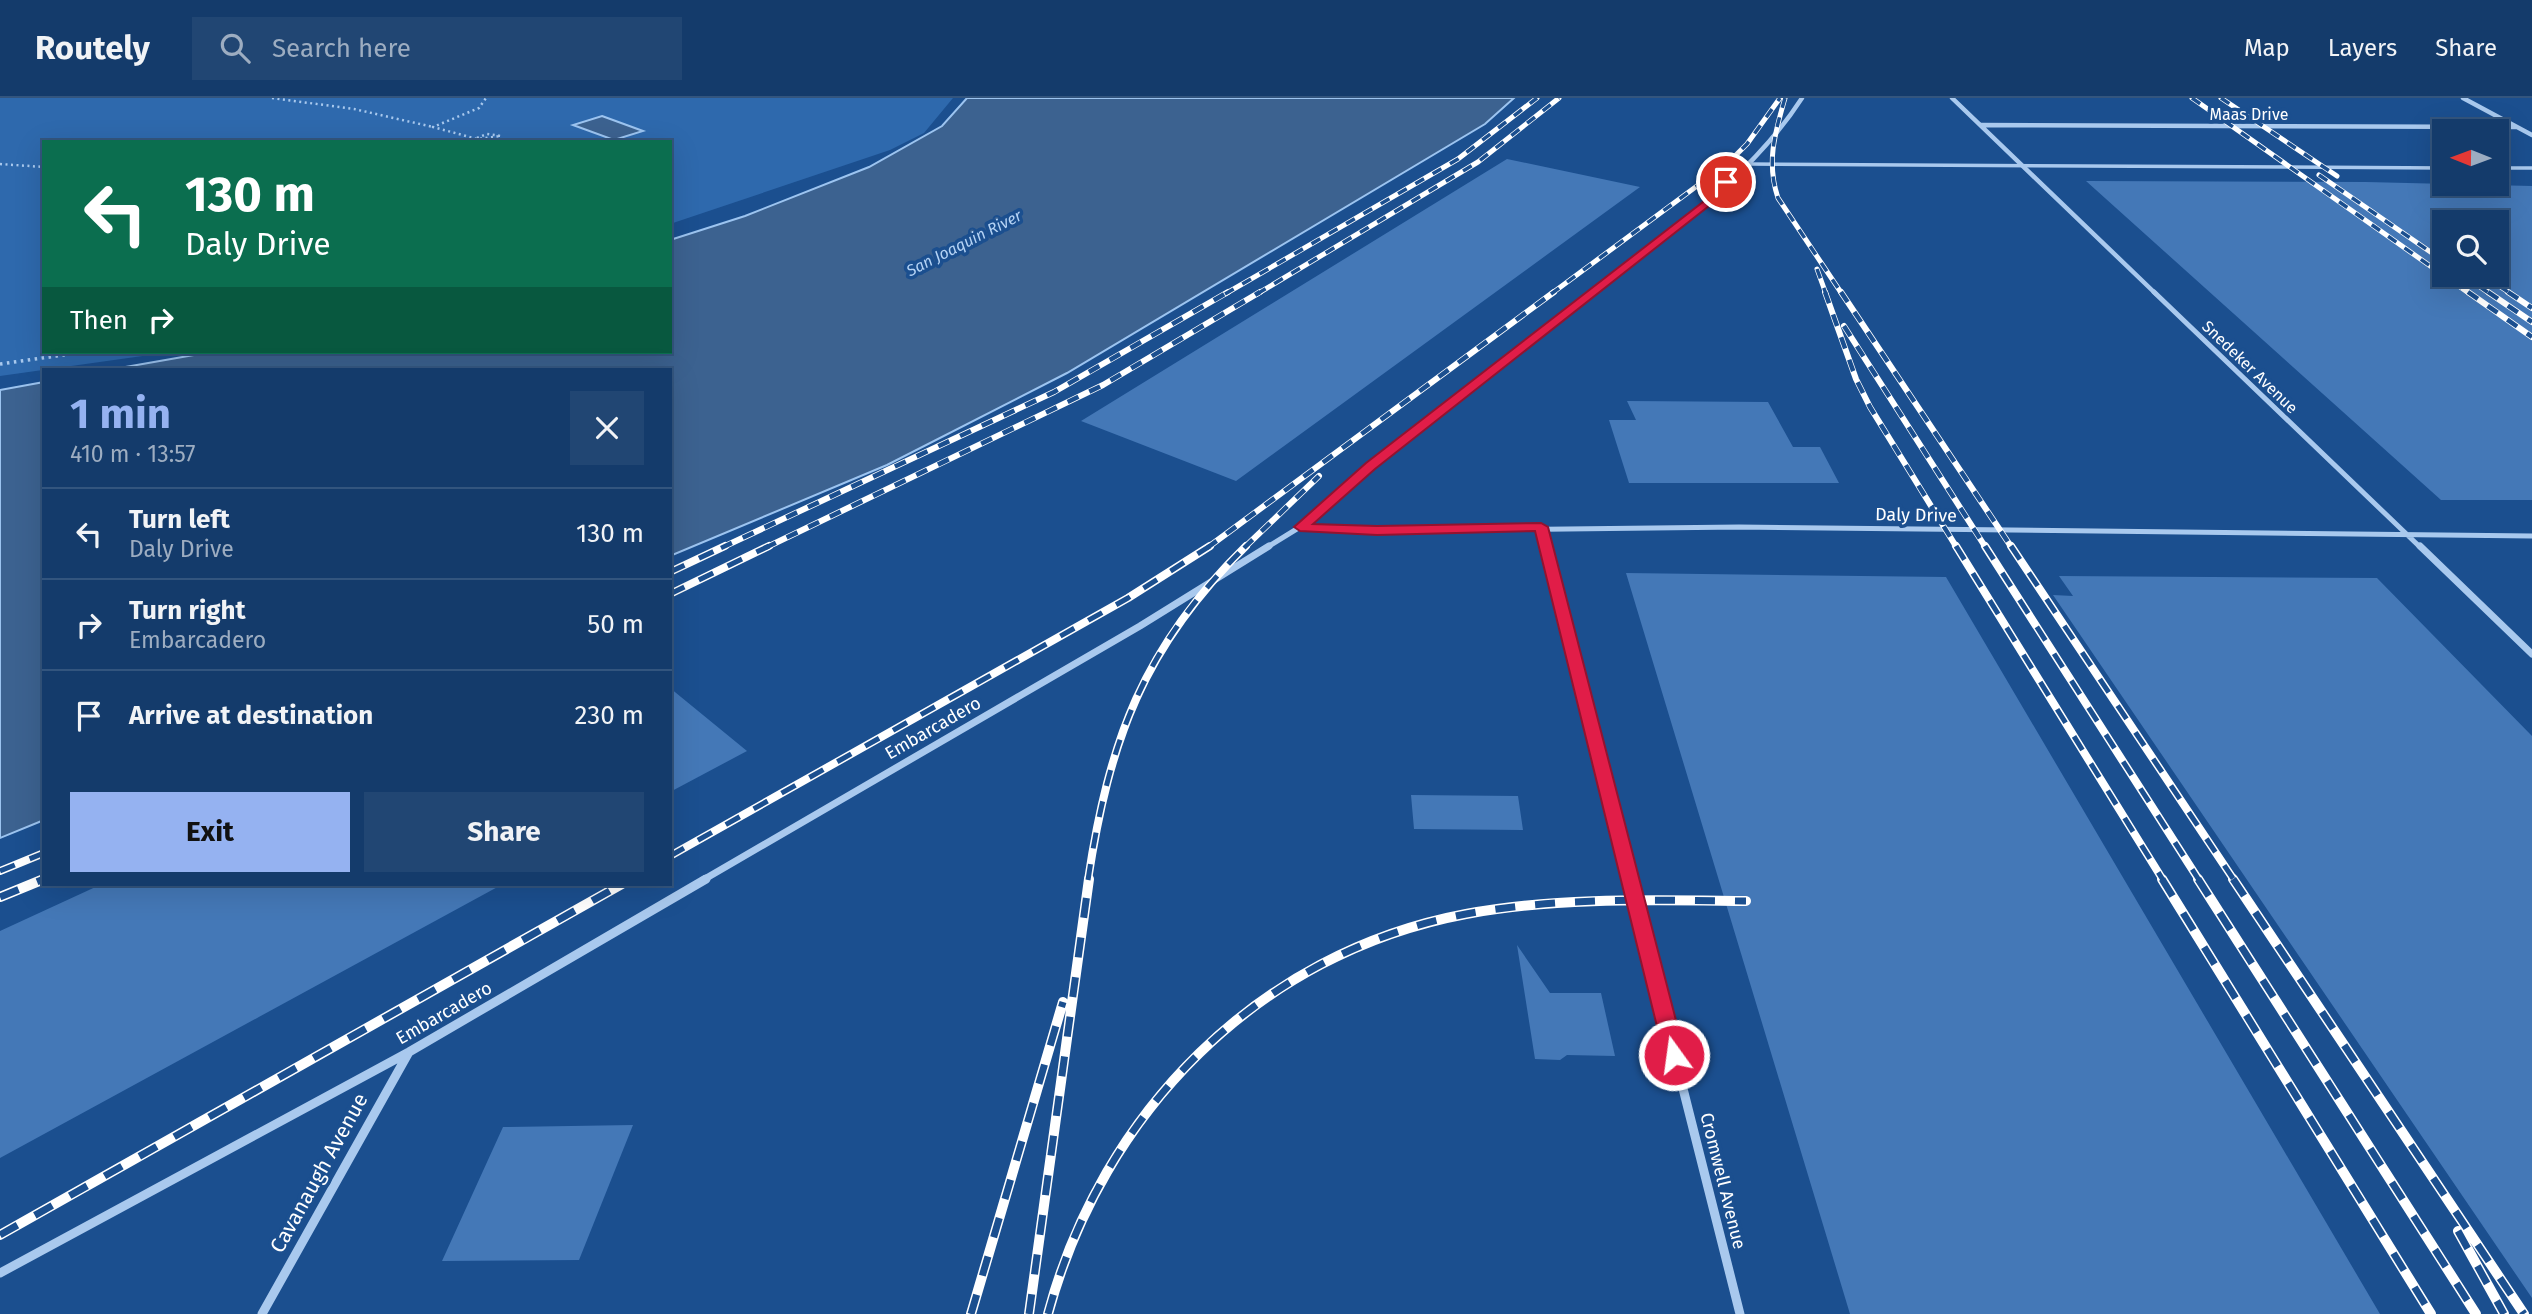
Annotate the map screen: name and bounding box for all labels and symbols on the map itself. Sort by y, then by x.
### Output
street label: Maas Drive [2210,105,2288,124]
north arrow [2432,119,2510,196]
pin [1696,152,1756,212]
water label: San Joaquin River [902,205,1026,281]
street label: Snedeker Avenue [2198,317,2302,417]
street label: Daly Drive [1875,503,1957,527]
street label: Embarcadero [881,692,985,764]
street label: Embarcadero [392,977,496,1049]
position arrow [1637,1018,1711,1092]
street label: Cavanaugh Avenue [264,1089,374,1257]
street label: Cromwell Avenue [1695,1110,1751,1252]

